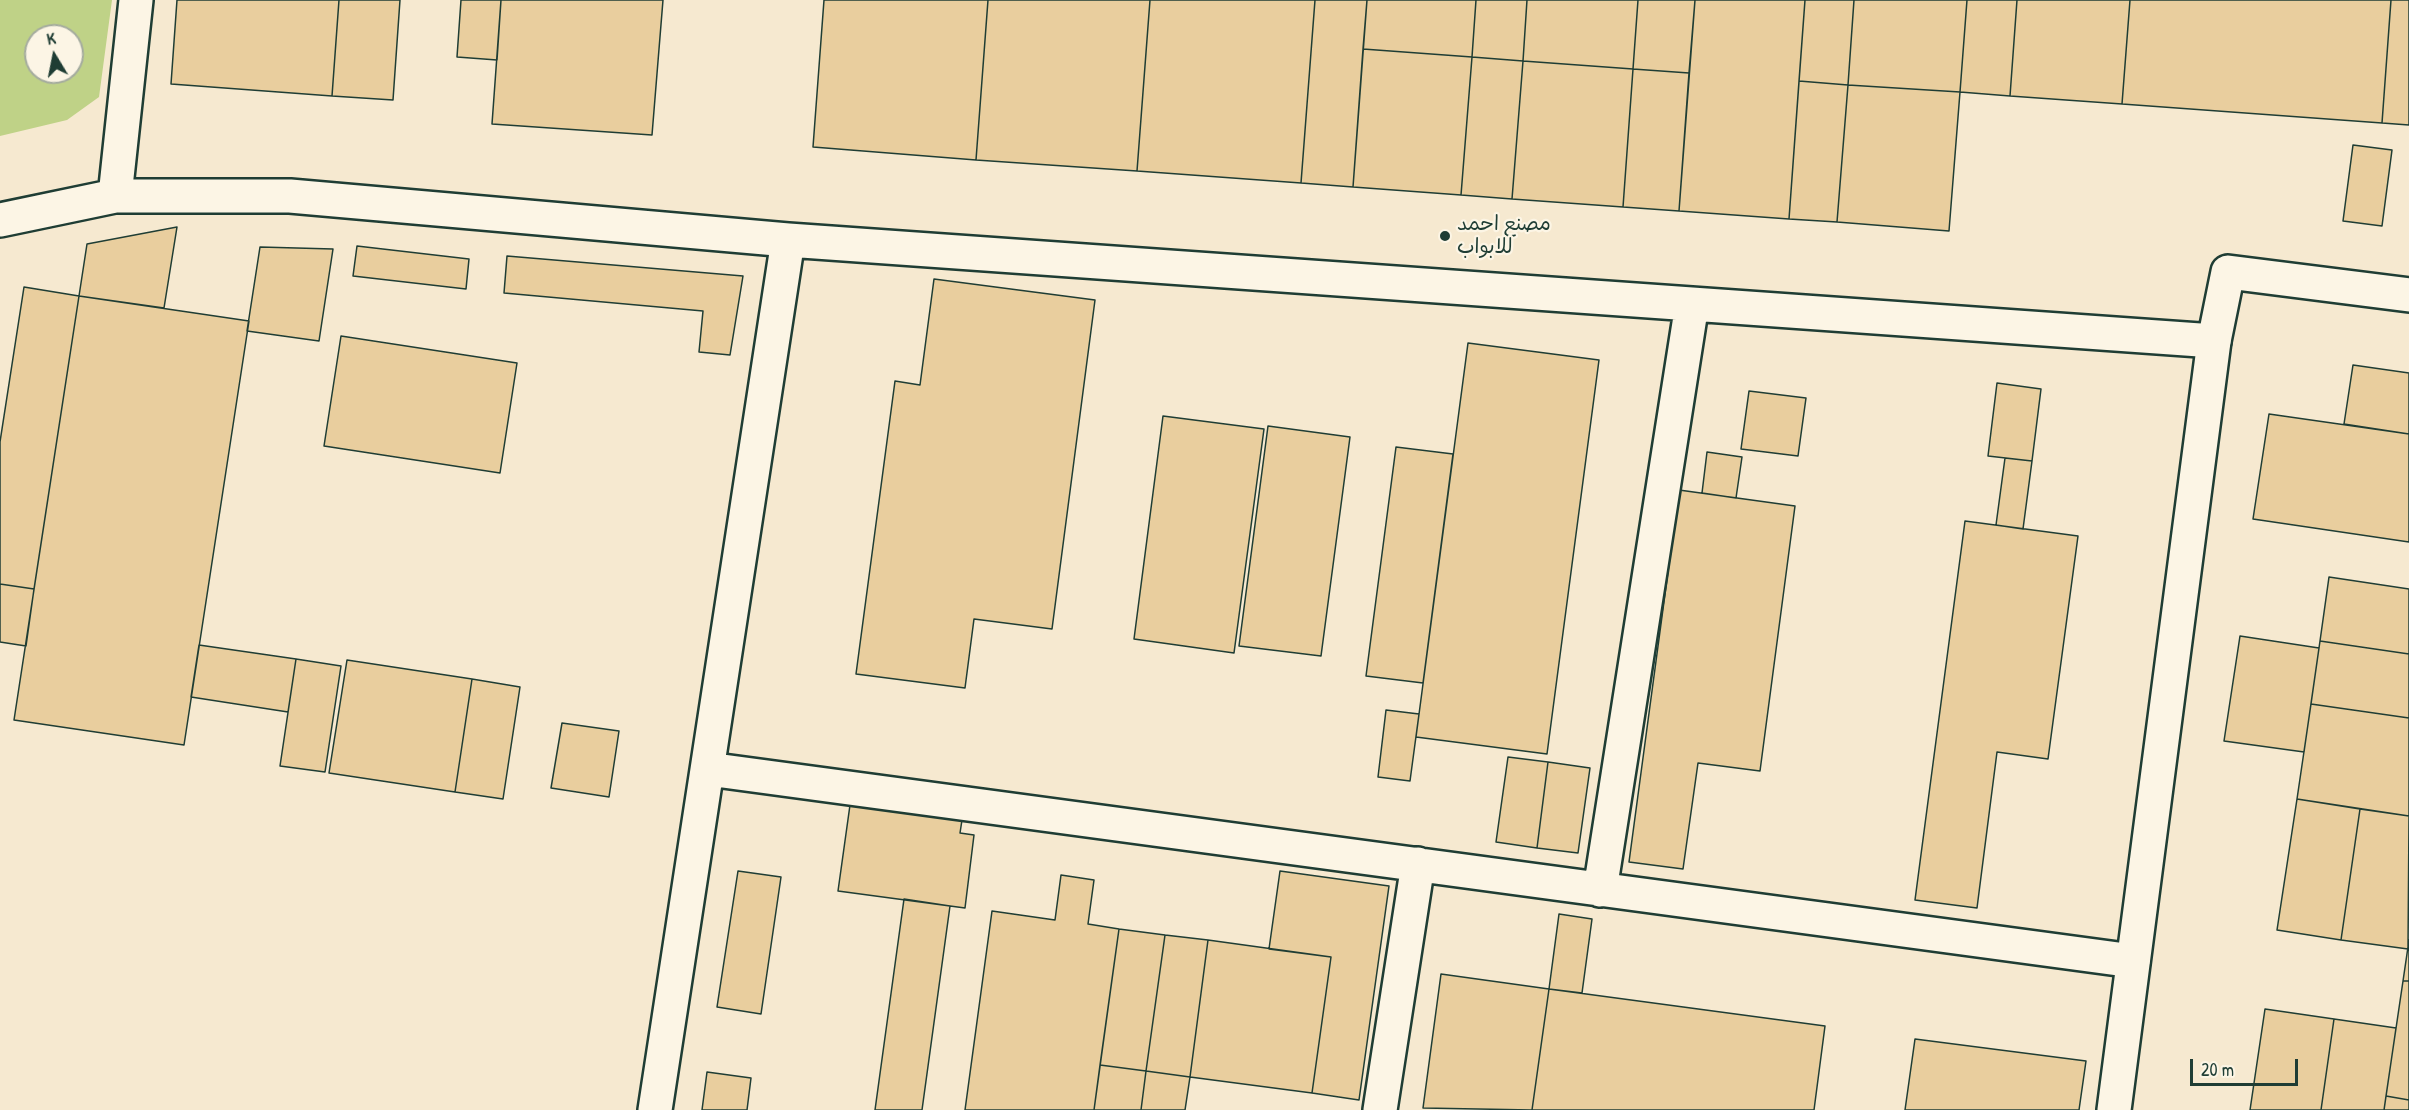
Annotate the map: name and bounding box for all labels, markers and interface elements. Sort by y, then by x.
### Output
north arrow [24,24,84,84]
text: K [45,27,57,50]
place label: مصنع احمد للابواب [1457,213,1551,260]
marker: مصنع احمد للابواب [1438,229,1452,243]
scale bar [2193,1047,2301,1085]
text: 20 m [2201,1057,2234,1082]

